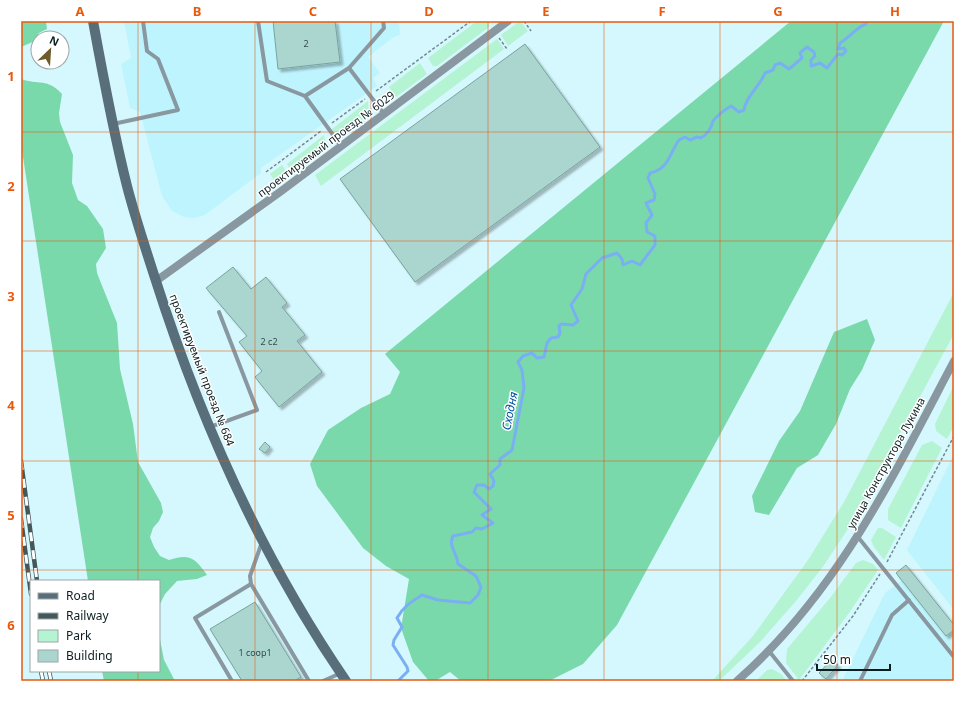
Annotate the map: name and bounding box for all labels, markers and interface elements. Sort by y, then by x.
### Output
text: A [76,2,85,20]
text: B [193,2,201,20]
text: C [309,2,317,20]
text: D [424,2,434,20]
text: E [542,2,550,20]
text: F [658,2,666,20]
text: G [773,2,783,20]
text: H [890,2,900,20]
north arrow [30,30,70,70]
text: N [47,32,62,49]
house number: 2 [303,37,309,50]
text: 1 [7,67,15,85]
street label: проектируемый проезд № 6029 [254,87,397,200]
text: 2 [7,177,15,195]
text: 3 [7,287,15,305]
street label: проектируемый проезд № 684 [166,292,239,449]
house number: 2 с2 [260,335,278,348]
water label: Сходня [497,390,522,431]
street label: улица Конструктора Лукина [843,394,928,531]
text: 4 [7,396,15,414]
text: 5 [7,506,15,524]
legend [30,580,160,672]
text: Road [66,587,95,604]
text: Railway [66,607,110,624]
text: 6 [7,616,15,634]
text: Park [66,627,92,644]
house number: 1 соор1 [238,646,272,659]
scale bar [817,646,890,672]
text: Building [66,647,113,664]
text: 50 m [823,651,851,668]

